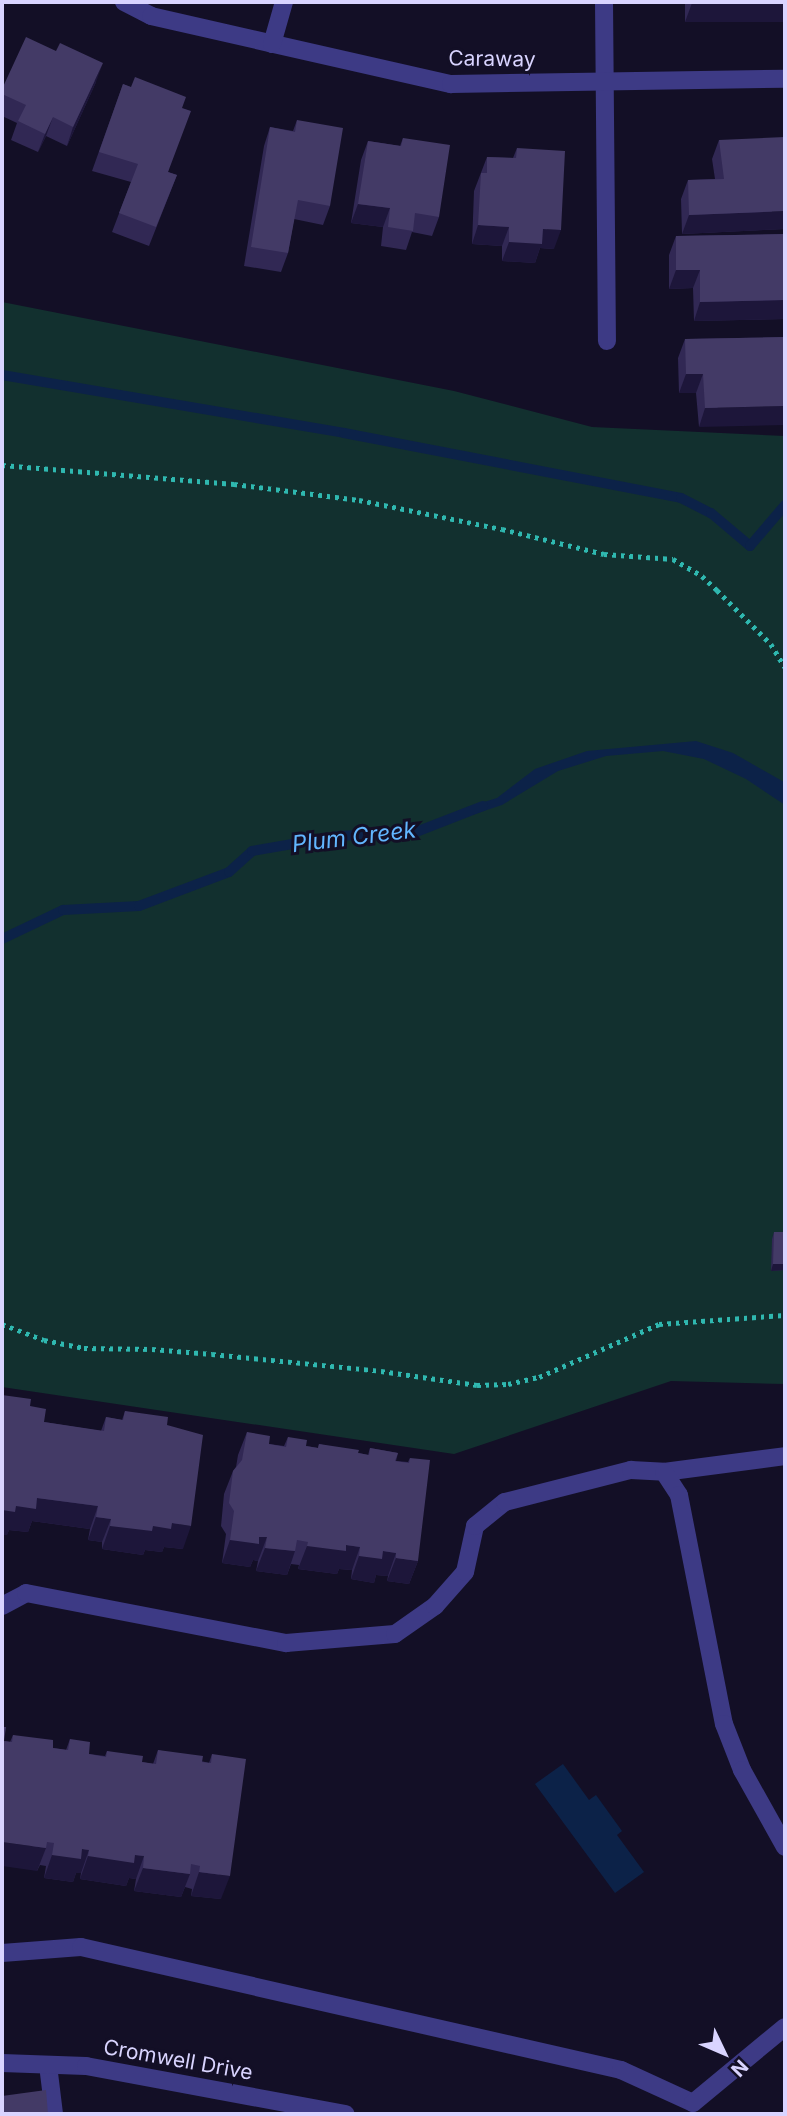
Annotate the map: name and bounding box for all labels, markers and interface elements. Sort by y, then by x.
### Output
street label: Caraway [448,46,536,72]
water label: Plum Creek [290,816,418,858]
north arrow [689,2018,759,2088]
street label: Cromwell Drive [101,2034,255,2086]
text: N [726,2055,753,2081]

